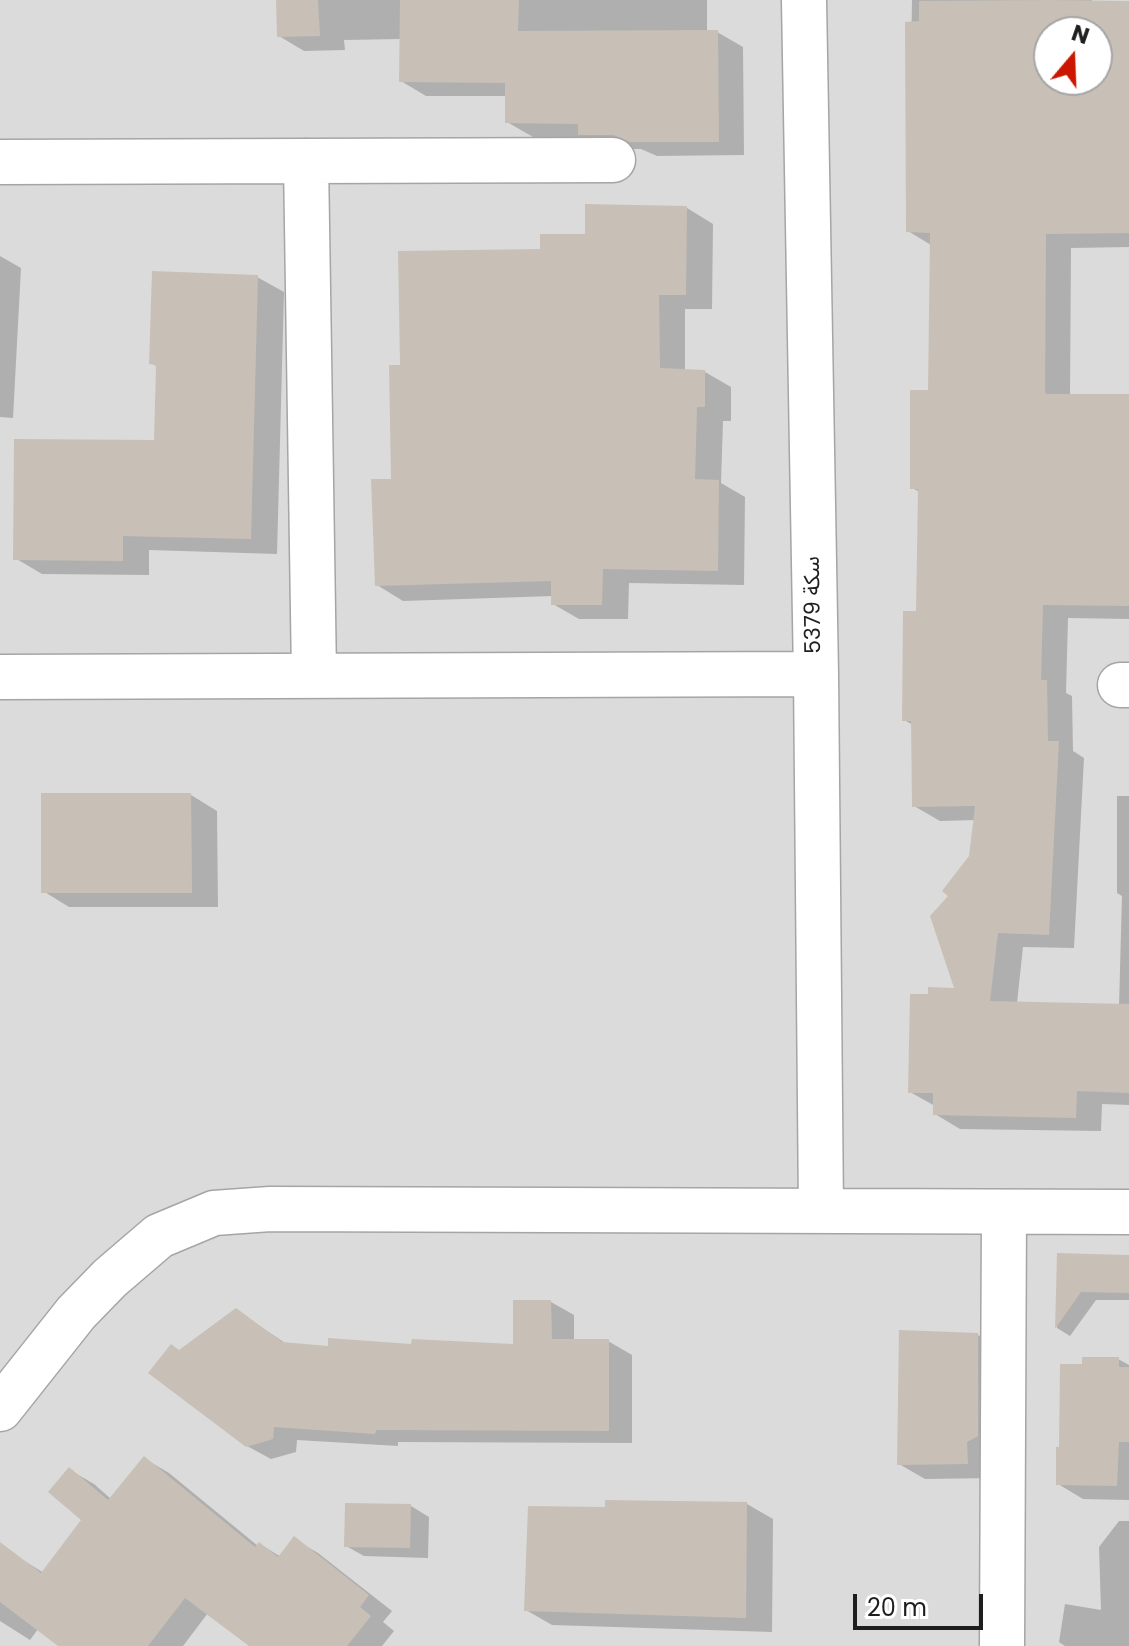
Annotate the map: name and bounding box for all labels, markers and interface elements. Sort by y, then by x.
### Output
north arrow [1033,16,1113,96]
text: N [1067,17,1093,52]
street label: سكة 5379 [800,556,828,654]
scale bar [857,1578,987,1628]
text: 20 m [867,1591,927,1624]

